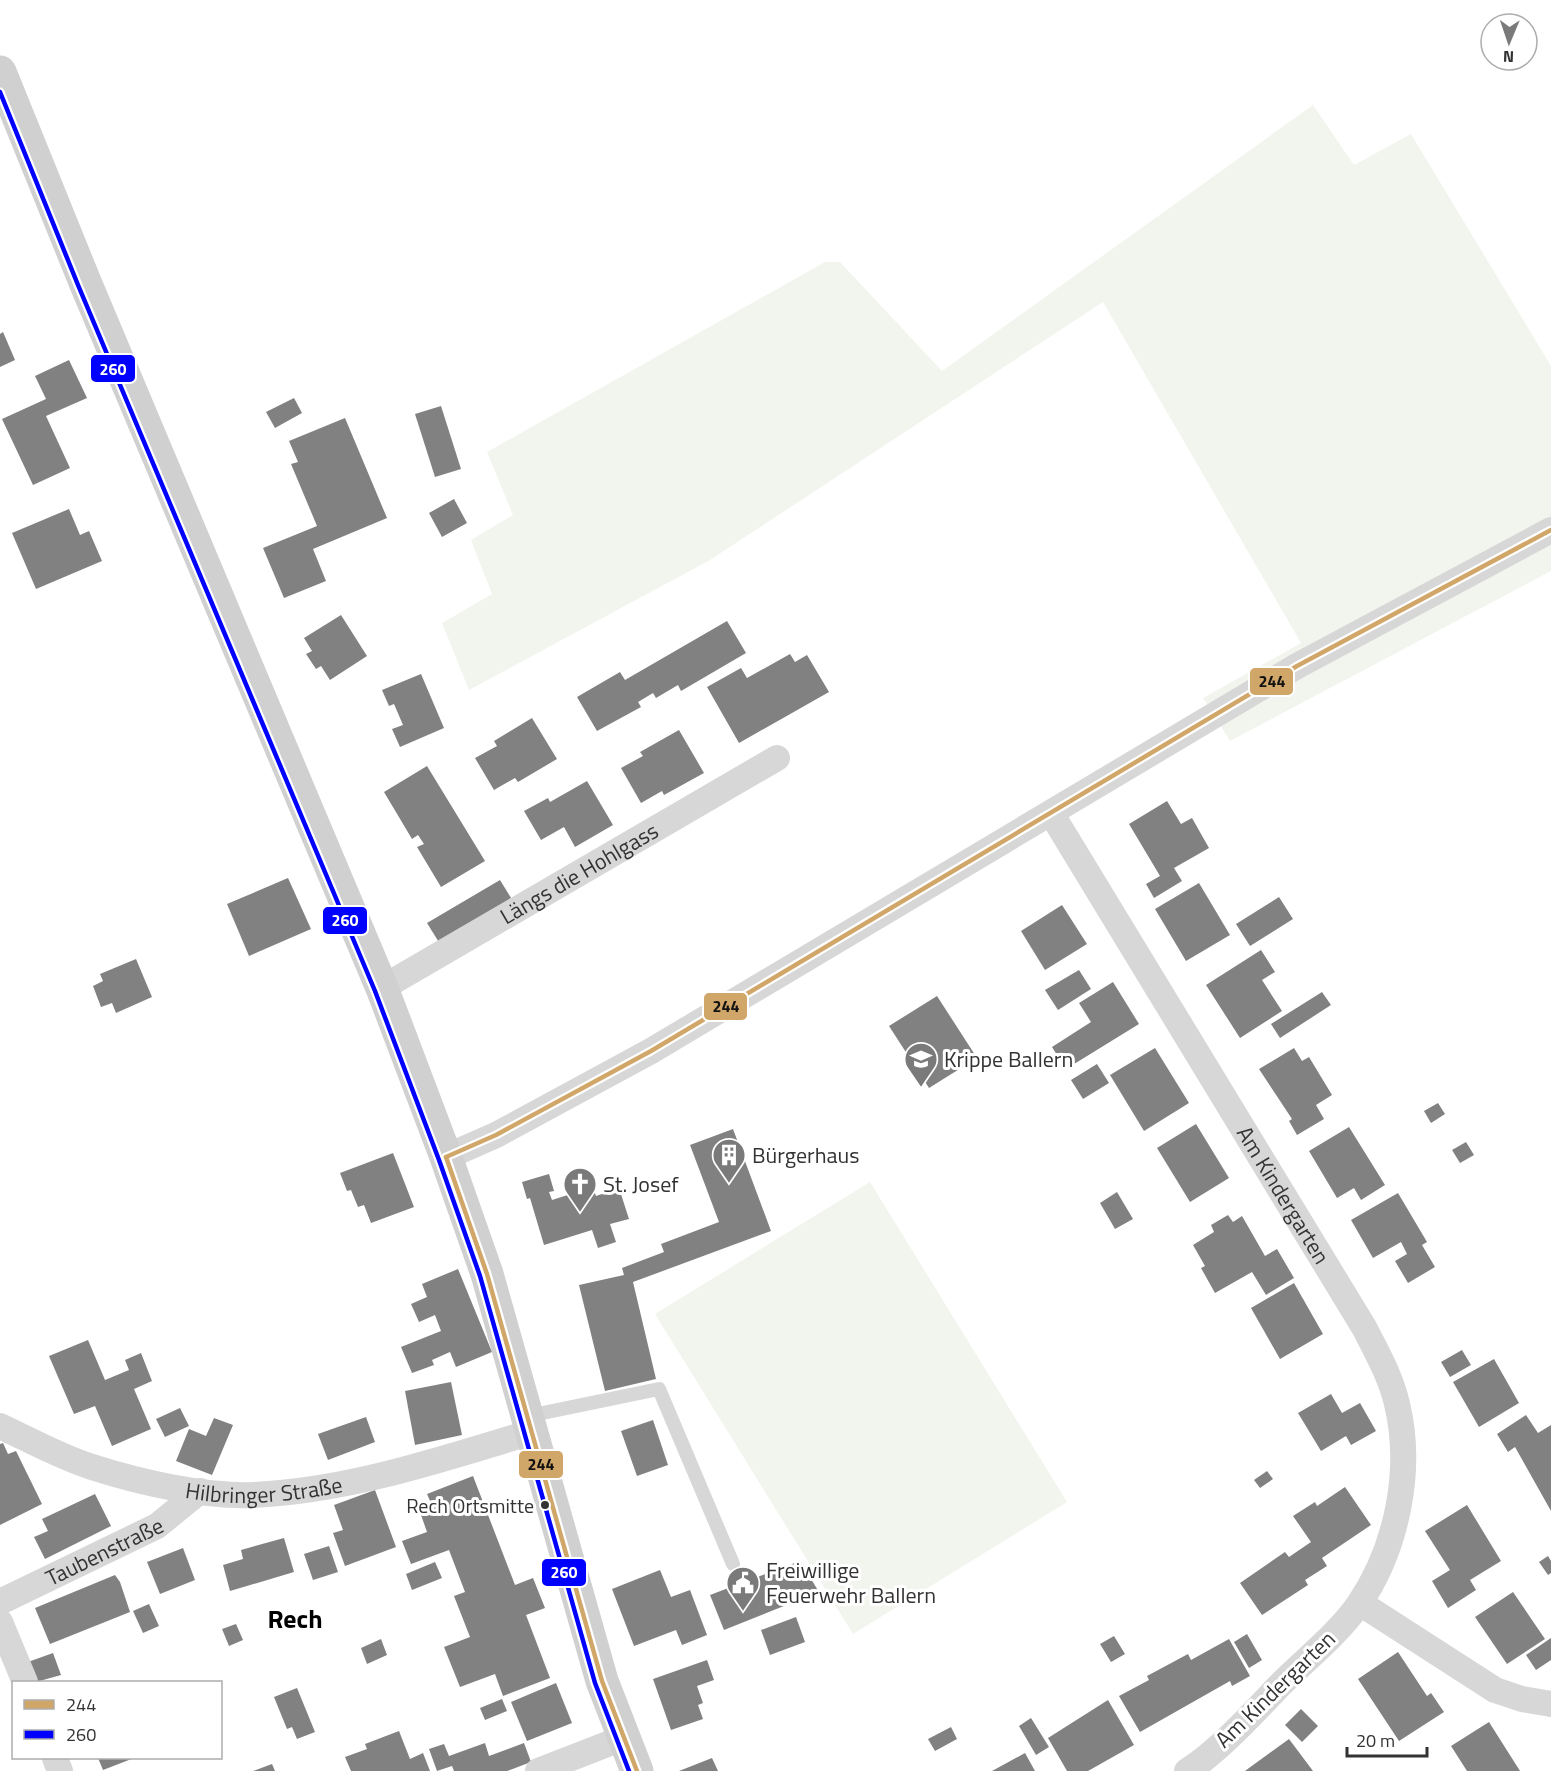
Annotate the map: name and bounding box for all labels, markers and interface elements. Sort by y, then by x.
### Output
north arrow [1479,12,1539,72]
text: N [1503,45,1514,69]
line badge: 260 [90,354,136,383]
text: 260 [100,357,126,381]
line badge: 244 [1249,667,1294,696]
text: 244 [1259,669,1285,693]
street label: Längs die Hohlgass [493,814,665,933]
line badge: 260 [322,906,368,935]
text: 260 [332,908,358,932]
line badge: 244 [703,992,748,1021]
text: 244 [713,994,739,1018]
school or university icon: Krippe Ballern [903,1041,939,1088]
place label: Krippe Ballern [944,1042,1073,1076]
street label: Am Kindergarten [1228,1119,1339,1271]
building icon: Bürgerhaus [711,1137,747,1184]
place label: Bürgerhaus [752,1138,859,1172]
church icon: St. Josef [562,1166,598,1213]
place label: St. Josef [603,1167,679,1201]
line badge: 244 [518,1450,564,1479]
text: 244 [528,1452,554,1476]
street label: Hilbringer Straße [183,1467,345,1512]
place label: Rech Ortsmitte [406,1490,534,1521]
marker: Rech Ortsmitte [539,1499,551,1511]
street label: Taubenstraße [40,1508,169,1594]
place label: Freiwillige Feuerwehr Ballern [766,1553,936,1612]
line badge: 260 [541,1558,587,1587]
text: 260 [551,1560,577,1584]
public building icon: Freiwillige Feuerwehr Ballern [725,1565,761,1612]
district label: Rech [267,1599,323,1638]
street label: Am Kindergarten [1207,1622,1343,1756]
legend [12,1681,222,1759]
text: 244 [66,1691,96,1718]
scale bar [1347,1720,1426,1758]
text: 260 [66,1721,96,1748]
text: 20 m [1356,1727,1395,1754]

